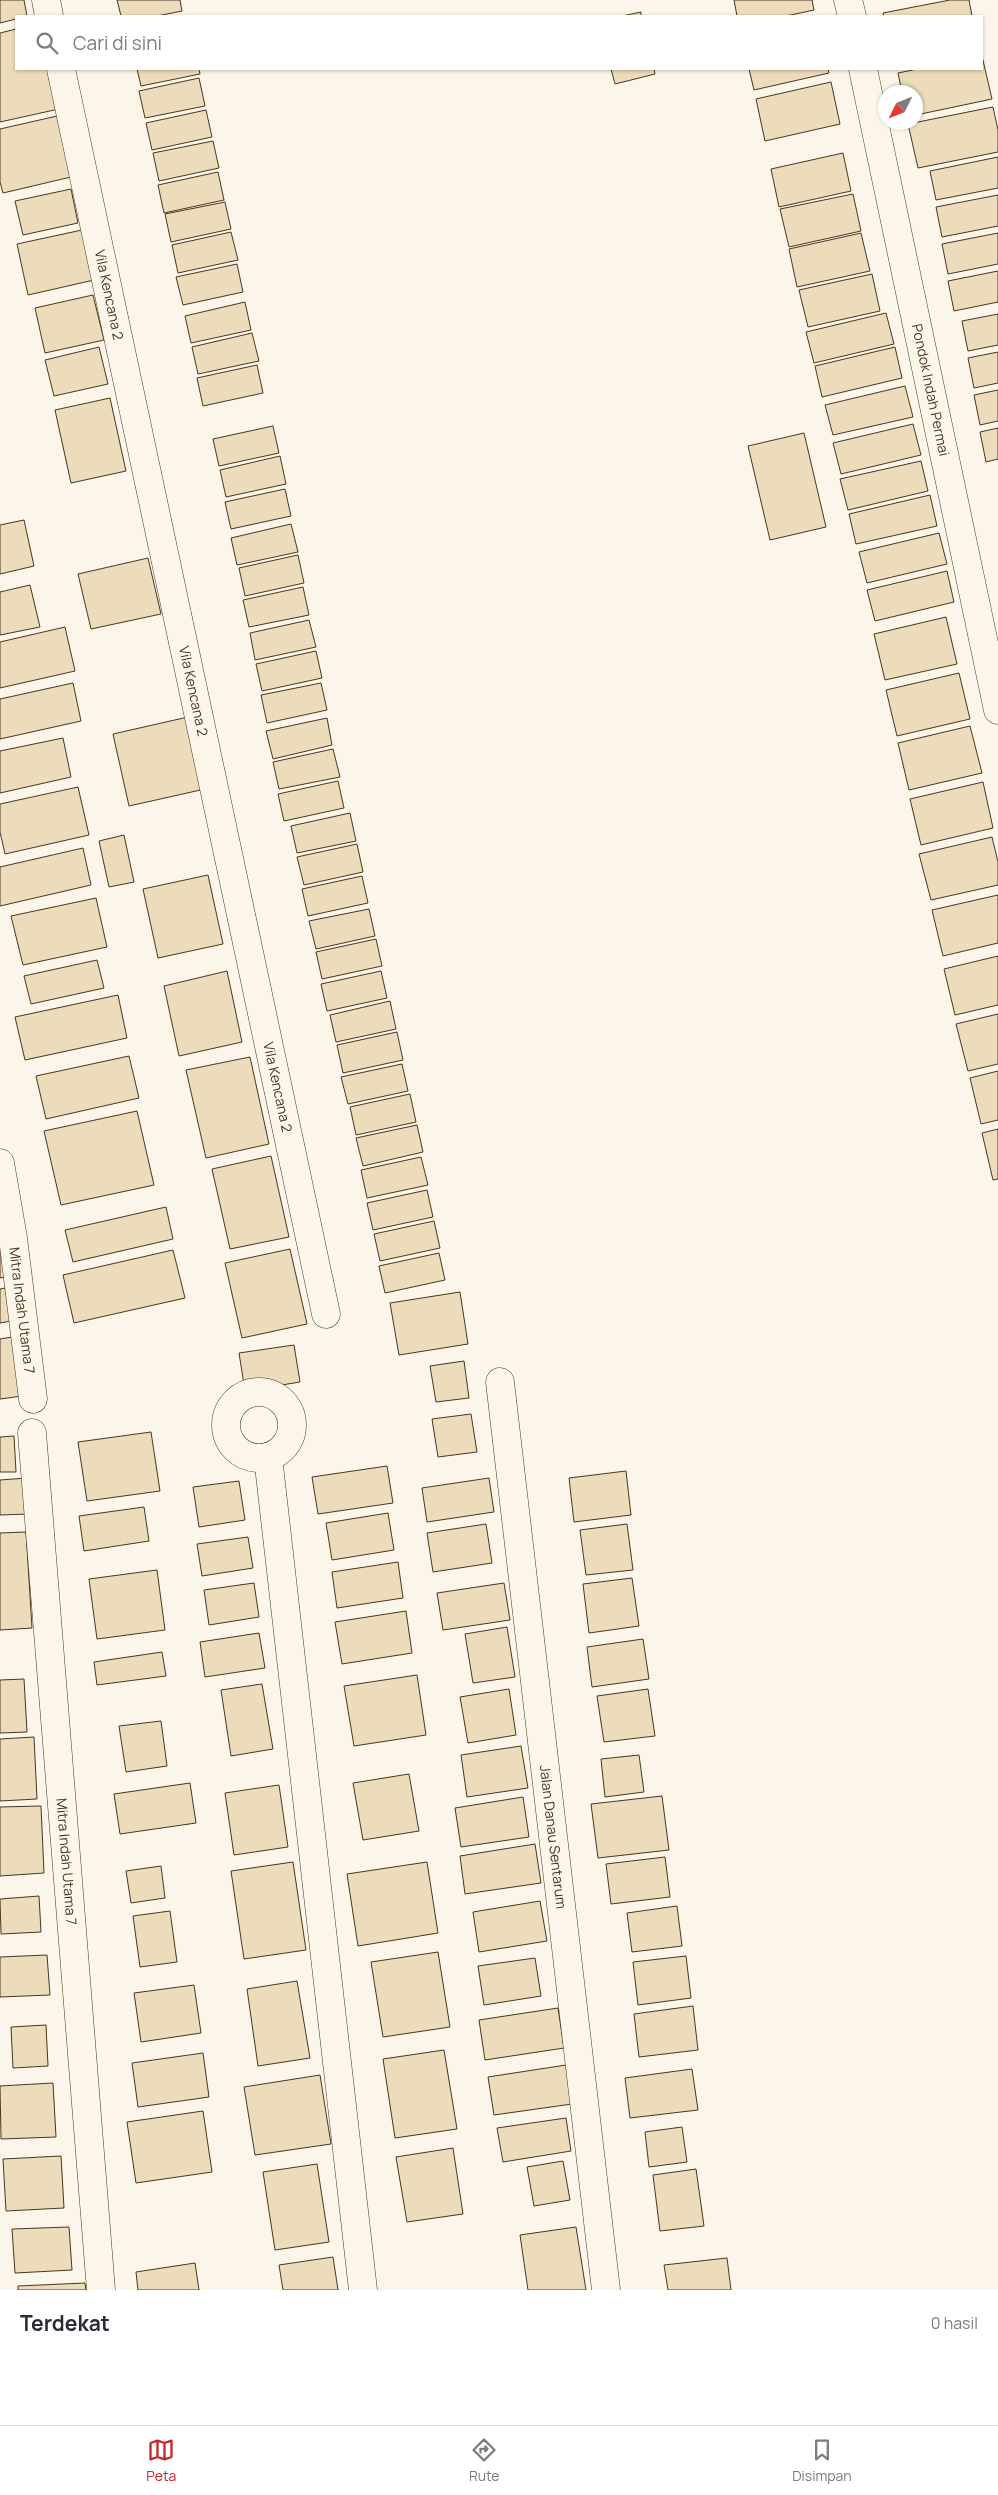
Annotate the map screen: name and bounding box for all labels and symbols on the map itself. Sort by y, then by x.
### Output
north arrow [878,85,923,130]
street label: Vila Kencana 2 [91,248,128,342]
street label: Pondok Indah Permai [908,322,954,458]
street label: Vila Kencana 2 [175,644,213,738]
street label: Vila Kencana 2 [259,1040,297,1134]
street label: Mitra Indah Utama 7 [5,1246,40,1375]
street label: Jalan Danau Sentarum [536,1764,571,1910]
street label: Mitra Indah Utama 7 [52,1797,82,1926]

